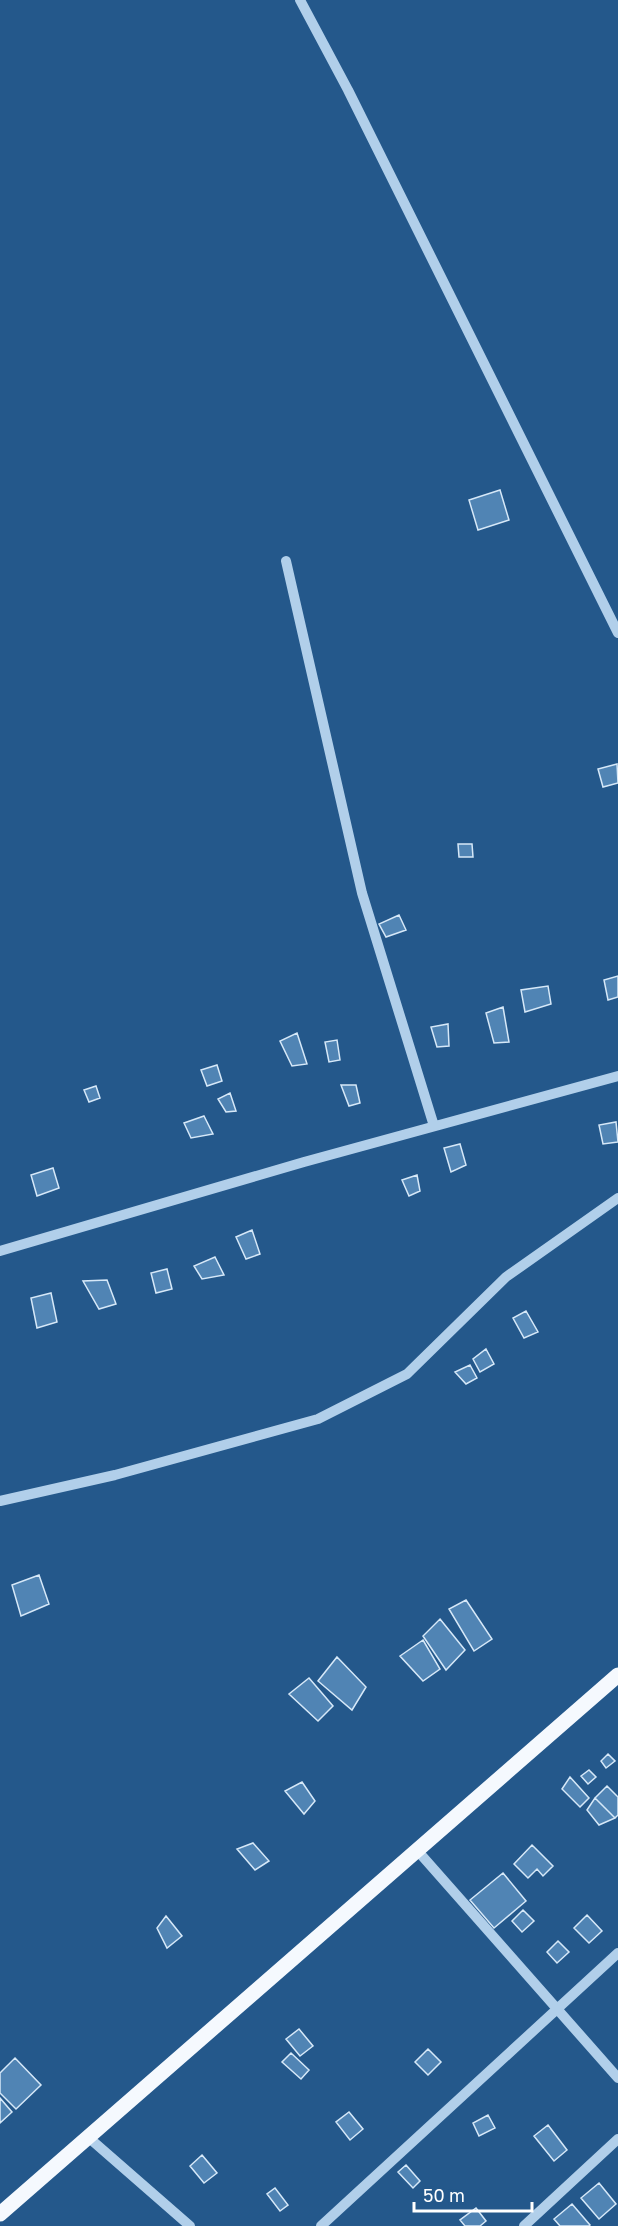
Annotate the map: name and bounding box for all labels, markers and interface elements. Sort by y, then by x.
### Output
scale bar [414,2175,532,2213]
text: 50 m [423,2184,465,2206]

